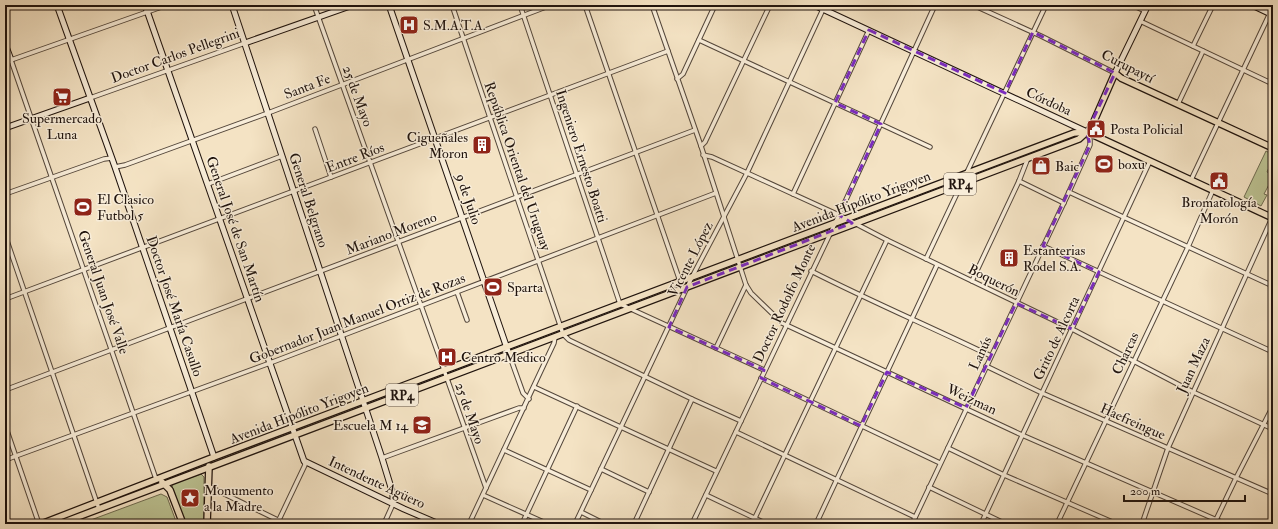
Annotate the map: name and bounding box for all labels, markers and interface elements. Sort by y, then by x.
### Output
hospital icon: S.M.A.T.A. [398,14,420,36]
place label: S.M.A.T.A. [423,17,486,34]
street label: Doctor Carlos Pellegrini [108,24,242,87]
street label: Curupaytí [1098,46,1158,88]
street label: 25 de Mayo [338,63,377,130]
street label: Santa Fe [282,70,333,103]
street label: República Oriental del Uruguay [480,79,555,254]
street label: Córdoba [1023,84,1075,119]
supermarket icon: Supermercado Luna [51,86,73,108]
street label: Ingeniero Ernesto Boatti [552,87,611,225]
place label: Supermercado Luna [22,110,102,143]
public building icon: Posta Policial [1085,118,1107,140]
place label: Posta Policial [1110,121,1183,138]
place label: Cigueñales Moron [407,129,468,162]
building icon: Cigueñales Moron [471,134,493,156]
street label: Entre Ríos [324,139,387,176]
street label: General Belgrano [285,151,332,250]
sports icon: boxu [1093,153,1115,175]
street label: General José de San Martín [203,154,269,304]
shop icon: Baic [1030,155,1052,177]
place label: boxu [1118,156,1145,173]
place label: Baic [1055,158,1080,175]
street label: Avenida Hipólito Yrigoyen [789,167,933,237]
public building icon: Bromatología Morón [1208,170,1230,192]
street label: 9 de Julio [452,171,485,227]
road number: RP4 [944,173,976,195]
place label: El Clasico Futbol 5 [97,191,154,224]
place label: Bromatología Morón [1181,194,1257,227]
sports icon: El Clasico Futbol 5 [72,196,94,218]
street label: Mariano Moreno [343,208,439,259]
street label: Vicente López [664,219,718,300]
street label: General Juan José Valle [74,228,133,356]
street label: Doctor José María Casullo [142,234,207,379]
street label: Doctor Rodolfo Monte [750,241,819,365]
place label: Estanterias Rodel S.A. [1023,242,1085,275]
building icon: Estanterias Rodel S.A. [998,247,1020,269]
street label: Boquerón [965,261,1022,300]
street label: Gobernador Juan Manuel Ortiz de Rozas [247,269,468,368]
sports icon: Sparta [482,276,504,298]
place label: Sparta [507,279,543,297]
street label: Grito de Alcorta [1030,293,1083,383]
street label: Charcas [1108,329,1143,377]
street label: Lanús [965,334,996,373]
street label: Juan Maza [1173,334,1214,397]
hospital icon: Centro Medico [436,346,458,368]
place label: Centro Medico [461,349,546,366]
street label: Avenida Hipólito Yrigoyen [227,379,371,449]
street label: 25 de Mayo [450,380,488,447]
street label: Weizman [943,380,999,418]
road number: RP4 [386,384,418,406]
street label: Haefreingue [1098,400,1168,443]
school or university icon: Escuela M 14 [411,414,433,436]
place label: Escuela M 14 [333,417,409,434]
street label: Intendente Agüero [326,453,428,512]
scale bar [1124,477,1245,503]
place label: Monumento a la Madre [204,482,274,515]
text: 200 m [1130,484,1161,499]
place icon: Monumento a la Madre [179,487,201,509]

